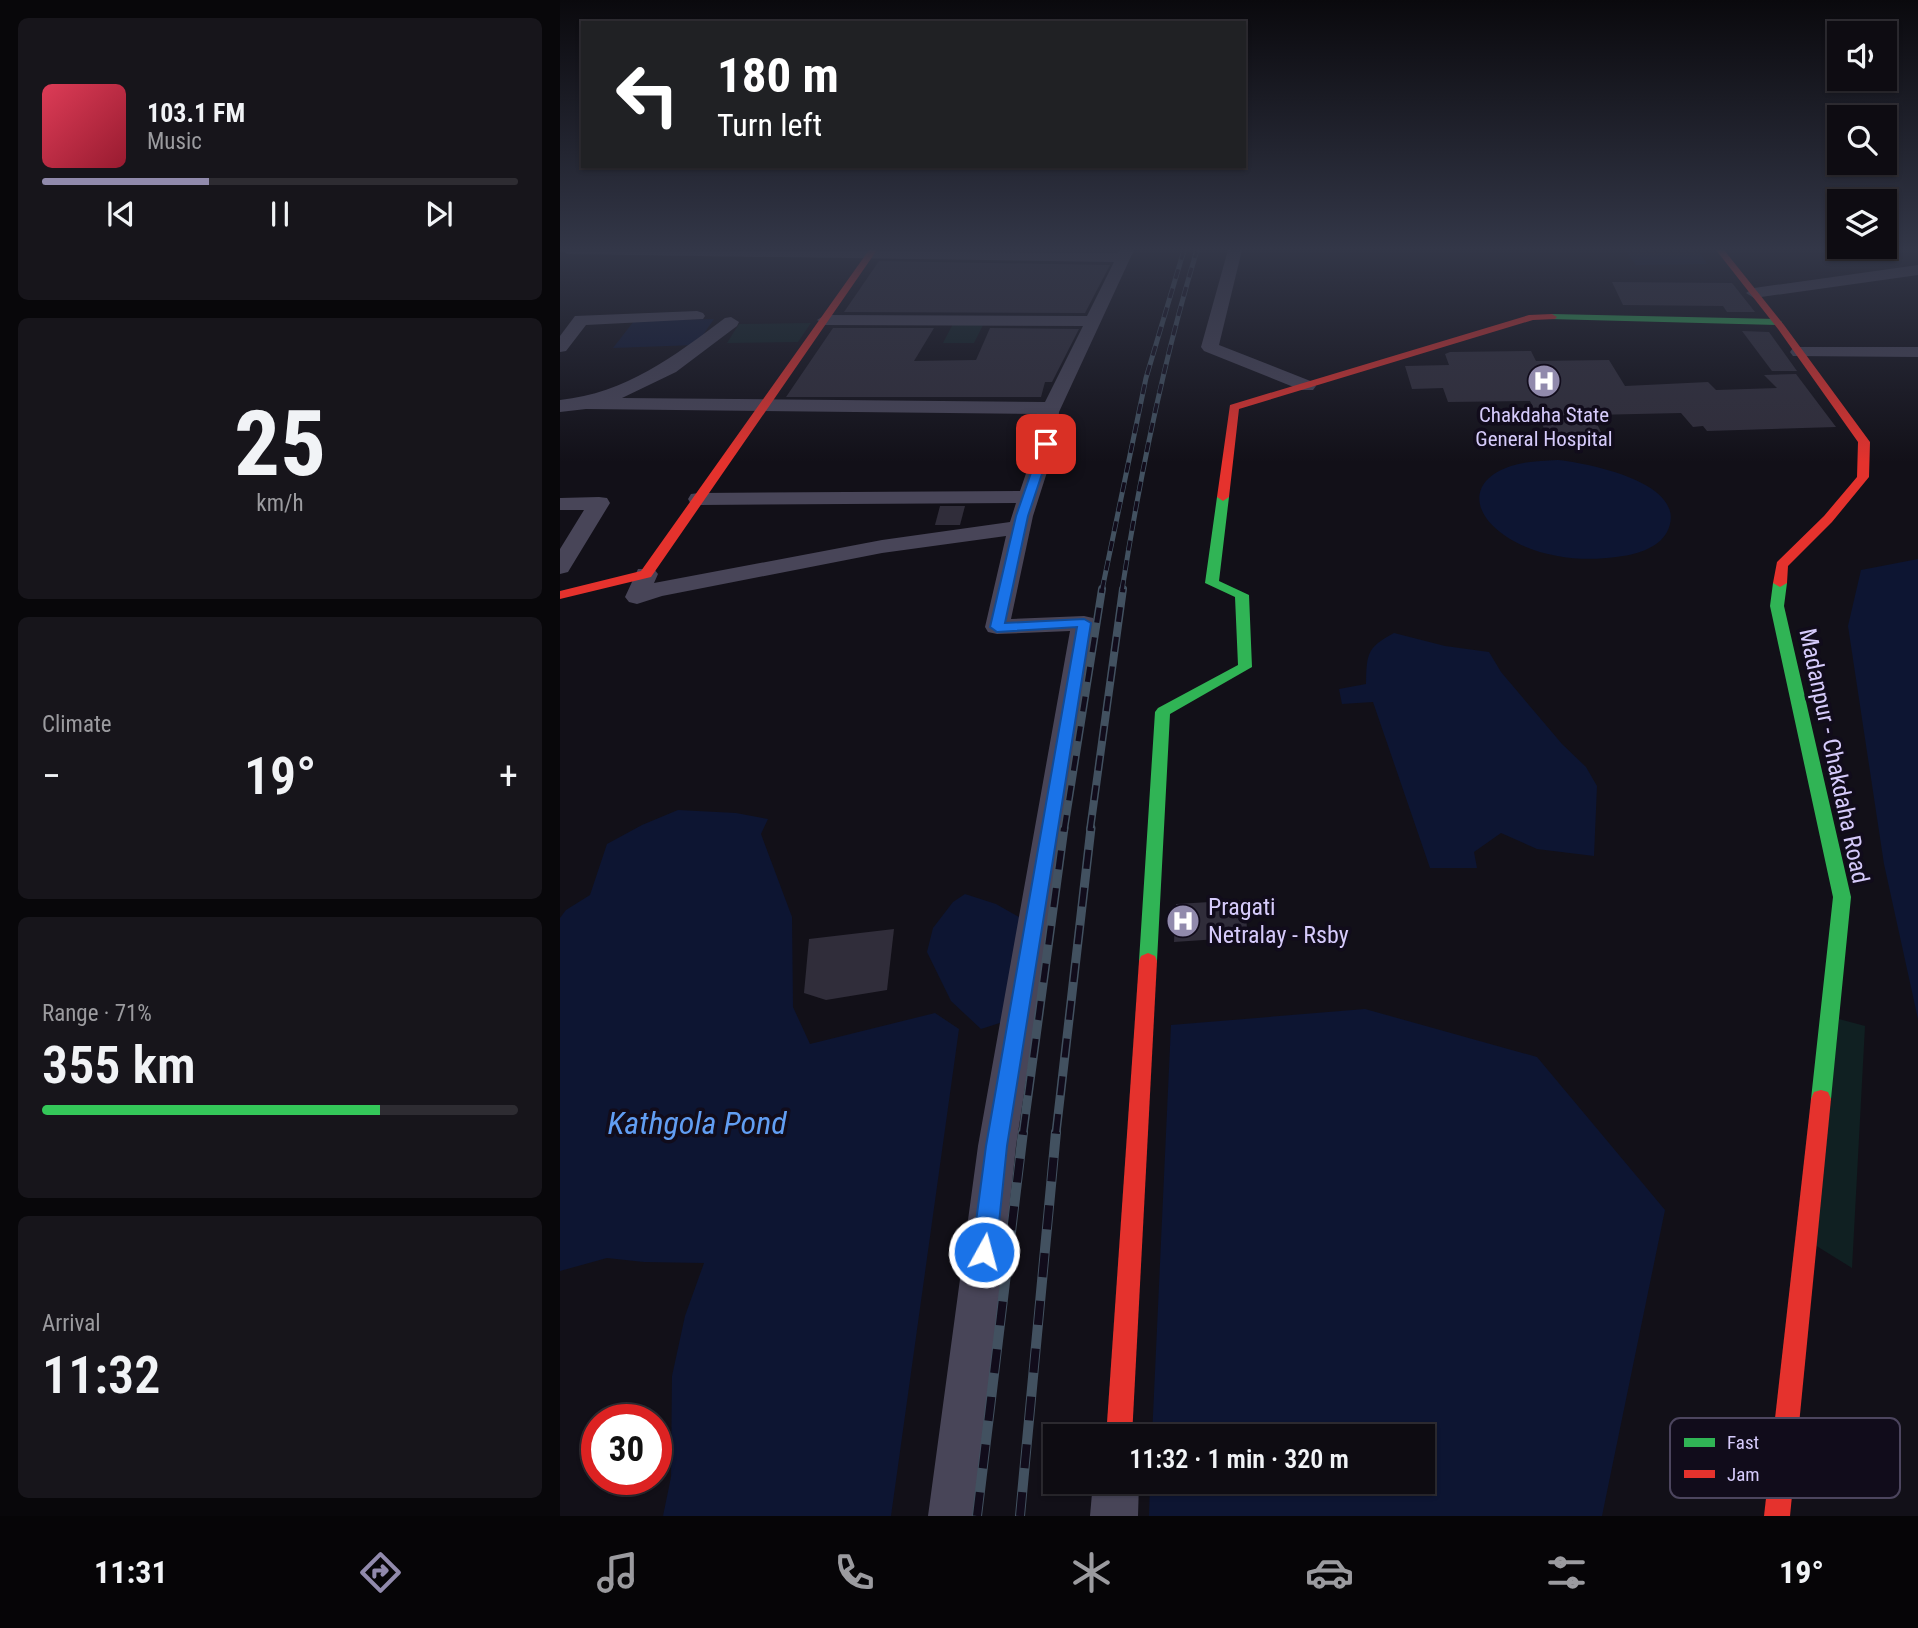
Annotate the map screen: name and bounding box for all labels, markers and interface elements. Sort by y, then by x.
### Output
map controls [1827,21,1897,259]
button: sound [1827,21,1897,91]
text: 180 m [717,47,839,104]
icon: left [602,49,693,140]
text: 103.1 FM [147,98,245,128]
button: search [1827,105,1897,175]
text: Turn left [717,106,822,144]
text: Music [147,128,202,155]
button: layers [1827,189,1897,259]
icon: previous [102,195,140,233]
icon: pause [261,195,299,233]
icon: next [420,195,458,233]
hospital icon: Chakdaha State General Hospital [1525,362,1563,400]
text: 25 [234,391,326,497]
place label: Chakdaha State General Hospital [1475,403,1613,451]
pin [1016,414,1076,474]
icon: arrive [1027,425,1065,463]
text: km/h [256,490,304,517]
street label: Madanpur - Chakdaha Road [1793,626,1875,886]
text: Climate [42,711,112,738]
text: 19° [244,746,316,807]
text: − [42,754,61,798]
text: + [499,754,518,798]
place label: Pragati Netralay - Rsby [1208,893,1349,949]
hospital icon: Pragati Netralay - Rsby [1164,902,1202,940]
text: Range · 71% [42,1000,152,1027]
text: 355 km [42,1035,196,1096]
water label: Kathgola Pond [607,1104,787,1142]
position arrow [947,1215,1021,1289]
text: Arrival [42,1310,101,1337]
text: 11:32 [42,1345,160,1406]
speed limit sign: 30 [581,1404,672,1495]
legend [1670,1418,1900,1498]
text: Fast [1727,1431,1759,1454]
text: 11:32 · 1 min · 320 m [1129,1444,1349,1474]
text: Jam [1727,1463,1760,1486]
icon: directions [356,1548,405,1597]
icon: music [593,1548,642,1597]
icon: phone [830,1548,879,1597]
icon: climate [1067,1548,1116,1597]
icon: car [1305,1548,1354,1597]
icon: filters [1542,1548,1591,1597]
text: 11:31 [94,1553,168,1591]
text: 19° [1779,1553,1824,1591]

